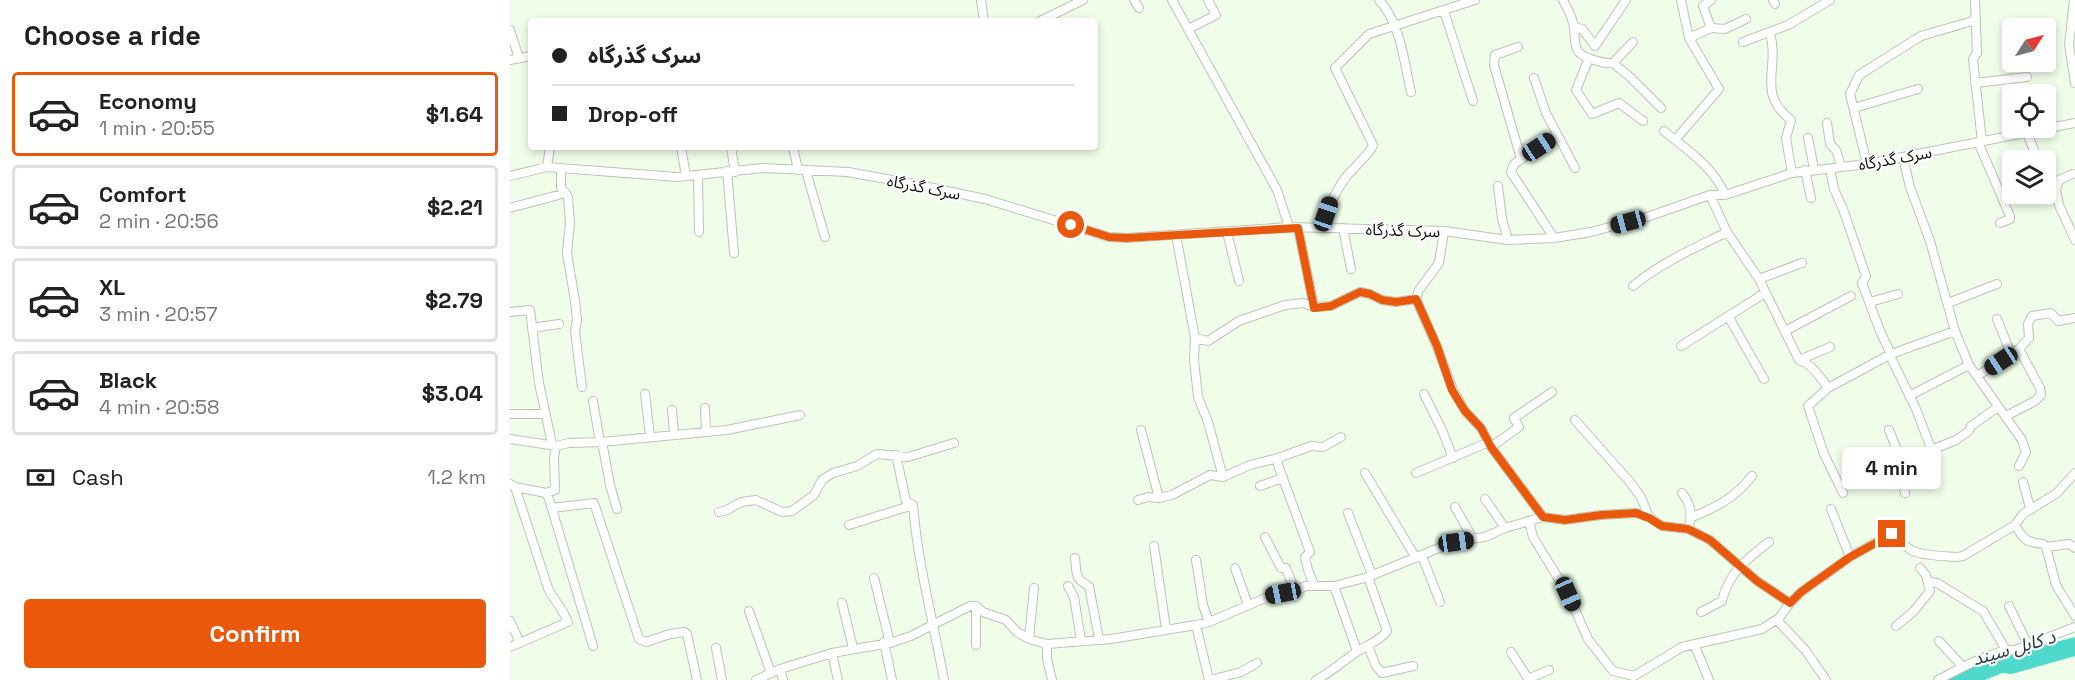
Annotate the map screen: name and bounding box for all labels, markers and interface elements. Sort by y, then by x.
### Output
text: Choose a ride [24,18,201,53]
north arrow [2002,18,2056,72]
map controls [2002,18,2056,204]
text: سرک گذرگاه [588,41,702,69]
button: locate [2002,84,2056,138]
icon: car [27,87,81,141]
text: Economy [99,87,197,115]
text: $1.64 [426,100,483,128]
text: Drop-off [588,100,678,128]
text: 1 min · 20:55 [99,115,215,141]
car [1519,130,1559,164]
street label: سرک گذرگاه [1857,142,1934,175]
button: layers [2002,150,2056,204]
street label: سرک گذرگاه [885,170,962,205]
icon: car [27,180,81,234]
text: Comfort [99,180,187,208]
text: $2.21 [427,193,483,221]
car [1312,194,1340,234]
text: 2 min · 20:56 [99,208,219,234]
car [1608,209,1648,235]
route start [1057,211,1084,238]
street label: سرک گذرگاه [1365,219,1441,242]
icon: car [27,273,81,327]
text: XL [99,273,125,301]
text: $2.79 [425,286,483,314]
text: 3 min · 20:57 [99,301,218,327]
car [1981,344,2021,378]
icon: car [27,366,81,420]
text: Black [99,366,157,394]
text: $3.04 [422,379,483,407]
text: 4 min · 20:58 [99,394,219,420]
callout: 4 min [1842,447,1942,489]
text: 4 min [1865,455,1918,481]
icon: cash [24,461,57,494]
text: Cash [72,463,124,491]
text: 1.2 km [427,464,486,490]
route end [1878,520,1905,547]
car [1437,531,1475,553]
car [1552,574,1584,614]
car [1264,581,1302,605]
button: Confirm [24,599,486,668]
water label: د کابل سيند [1970,625,2058,670]

